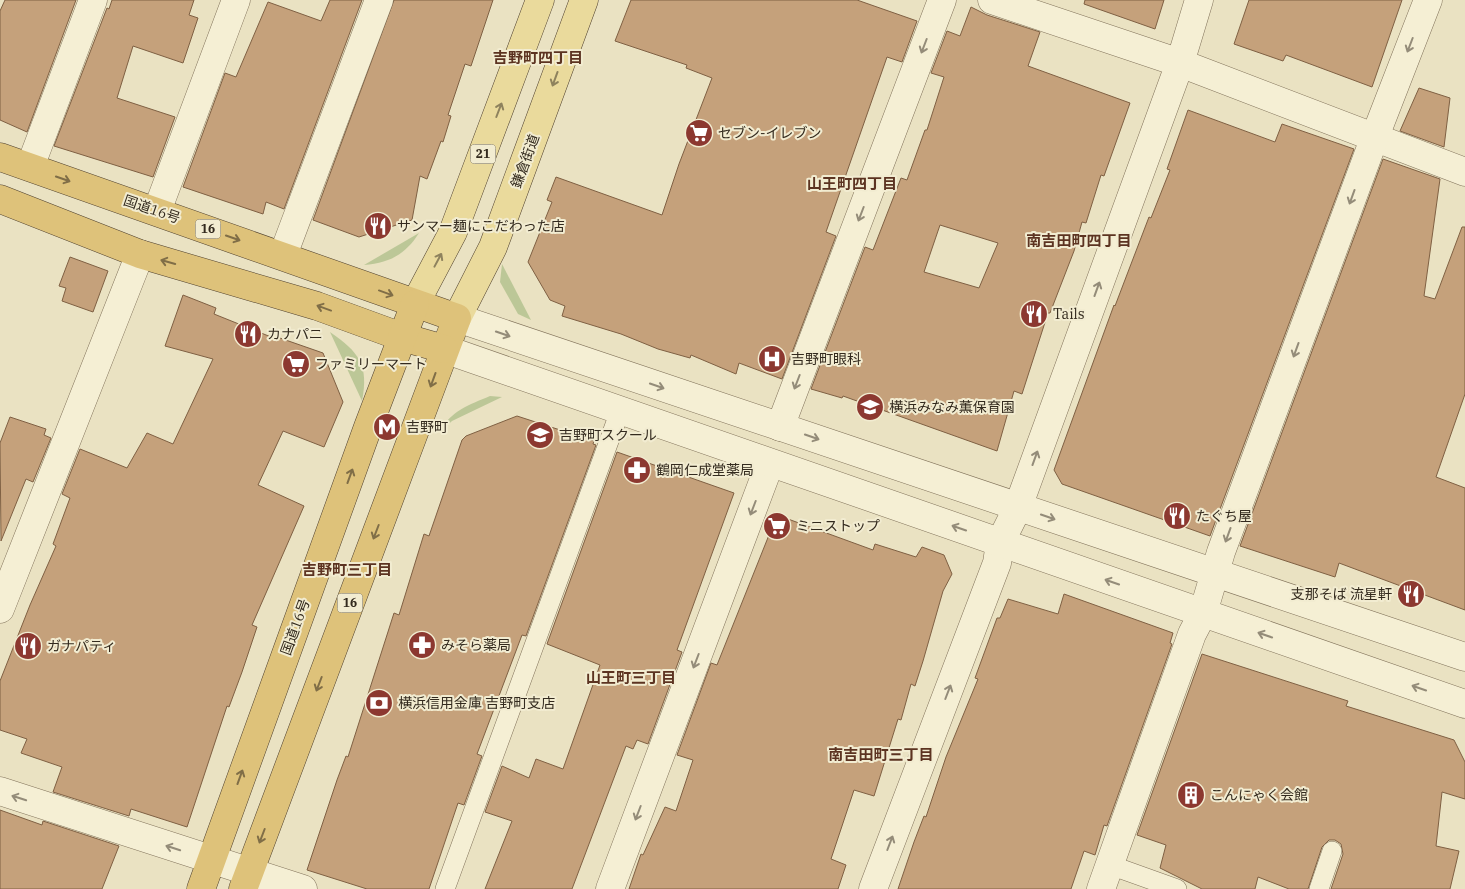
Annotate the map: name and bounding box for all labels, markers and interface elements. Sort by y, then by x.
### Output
one-way arrow [919,37,928,53]
one-way arrow [1405,37,1414,53]
district label: 吉野町四丁目 [493,48,583,67]
one-way arrow [550,70,559,86]
one-way arrow [495,103,504,118]
supermarket icon: セブン-イレブン [684,118,714,148]
place label: セブン-イレブン [718,124,822,142]
street label: 鎌倉街道 [507,132,543,190]
road number: 21 [470,144,496,164]
one-way arrow [54,174,70,184]
district label: 山王町四丁目 [807,174,897,193]
one-way arrow [1347,189,1356,204]
street label: 国道16号 [121,191,183,227]
one-way arrow [855,206,865,221]
restaurant icon: サンマー麺にこだわった店 [363,211,393,241]
place label: サンマー麺にこだわった店 [397,217,565,235]
road number: 16 [196,220,220,238]
district label: 南吉田町四丁目 [1026,231,1132,250]
one-way arrow [224,233,240,243]
one-way arrow [433,253,443,268]
one-way arrow [160,257,176,267]
one-way arrow [1093,282,1102,297]
one-way arrow [377,289,393,298]
restaurant icon: Tails [1019,299,1049,329]
one-way arrow [317,303,332,312]
place label: Tails [1053,305,1085,323]
restaurant icon: カナパニ [233,319,263,349]
place label: カナパニ [267,325,323,343]
one-way arrow [495,330,511,339]
one-way arrow [1291,342,1300,357]
hospital icon: 吉野町眼科 [757,344,787,374]
supermarket icon: ファミリーマート [281,349,311,379]
place label: 吉野町眼科 [791,350,861,368]
place label: ファミリーマート [315,355,427,373]
one-way arrow [428,372,437,387]
one-way arrow [792,374,801,389]
one-way arrow [649,381,665,391]
school or university icon: 横浜みなみ薫保育園 [855,392,885,422]
place label: 横浜みなみ薫保育園 [889,398,1015,416]
metro station icon: 吉野町 [372,412,402,442]
place label: 吉野町 [406,418,448,436]
school or university icon: 吉野町スクール [525,420,555,450]
place label: 吉野町スクール [559,426,657,444]
one-way arrow [803,433,819,443]
one-way arrow [1031,451,1040,466]
pharmacy icon: 鶴岡仁成堂薬局 [622,455,652,485]
place label: 鶴岡仁成堂薬局 [656,461,754,479]
one-way arrow [346,469,355,485]
one-way arrow [748,500,757,516]
restaurant icon: たぐち屋 [1162,501,1192,531]
place label: たぐち屋 [1196,507,1252,525]
supermarket icon: ミニストップ [762,511,792,541]
one-way arrow [1040,513,1056,522]
place label: ミニストップ [796,517,880,535]
one-way arrow [951,523,967,532]
one-way arrow [371,524,380,539]
one-way arrow [1223,527,1232,542]
district label: 吉野町三丁目 [302,560,392,579]
one-way arrow [1104,576,1120,586]
restaurant icon: 支那そば 流星軒 [1396,579,1426,609]
place label: 支那そば 流星軒 [1291,585,1392,603]
road number: 16 [338,594,362,612]
street label: 国道16号 [276,596,314,658]
pharmacy icon: みそら薬局 [407,630,437,660]
one-way arrow [1258,630,1274,639]
restaurant icon: ガナパティ [13,631,43,661]
place label: みそら薬局 [441,636,511,654]
place label: ガナパティ [47,637,116,655]
one-way arrow [691,652,700,668]
district label: 山王町三丁目 [586,668,676,687]
one-way arrow [314,676,323,691]
one-way arrow [1411,683,1427,693]
one-way arrow [944,684,953,700]
bank icon: 横浜信用金庫 吉野町支店 [364,688,394,718]
place label: 横浜信用金庫 吉野町支店 [398,694,555,712]
district label: 南吉田町三丁目 [828,745,934,764]
one-way arrow [236,769,246,785]
building icon: こんにゃく会館 [1176,780,1206,810]
place label: こんにゃく会館 [1210,786,1308,804]
one-way arrow [11,792,27,802]
one-way arrow [633,805,642,820]
one-way arrow [257,828,266,844]
one-way arrow [886,836,895,852]
one-way arrow [166,843,182,852]

